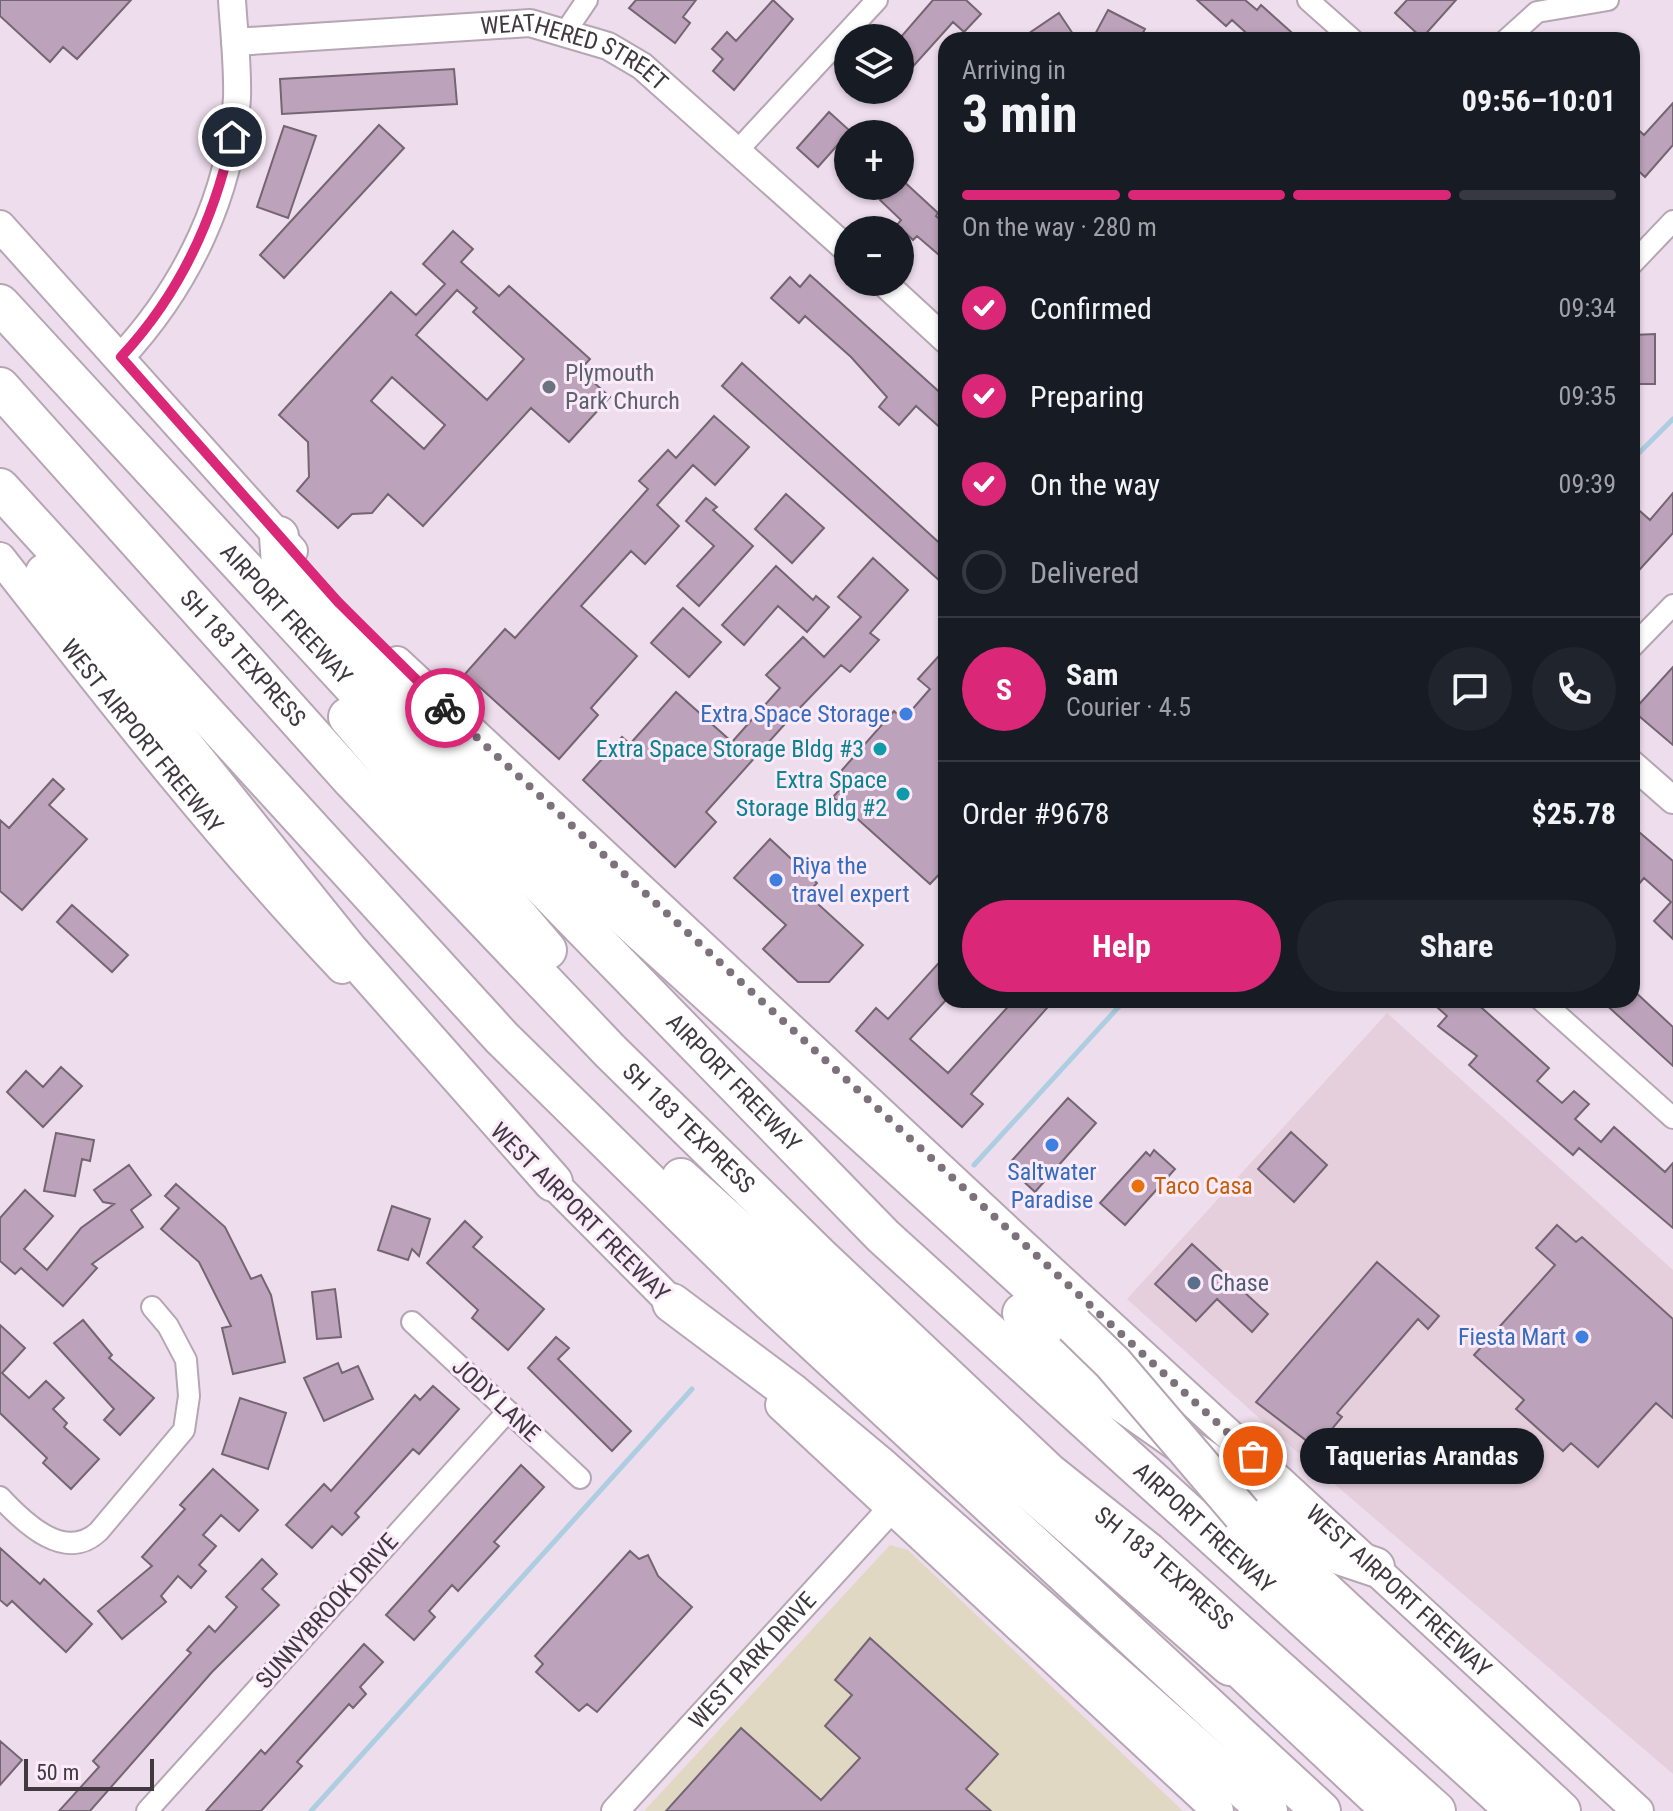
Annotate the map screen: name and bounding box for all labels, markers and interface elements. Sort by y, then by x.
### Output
street label: WEATHERED STREET [480,9,673,96]
map controls [834,24,914,296]
button: layers [834,24,914,104]
text: Arriving in [962,55,1066,85]
text: 09:56–10:01 [1462,83,1616,118]
text: 3 min [962,84,1078,145]
pin [198,103,266,171]
icon: home [210,115,254,159]
button: + [834,120,914,200]
text: On the way · 280 m [962,212,1157,242]
button: − [834,216,914,296]
icon: check [962,286,1006,330]
text: Confirmed [1030,291,1152,326]
text: 09:34 [1559,293,1616,323]
place label: Plymouth Park Church [565,359,680,415]
icon: check [962,374,1006,418]
marker: Plymouth Park Church [540,378,558,396]
text: Preparing [1030,379,1144,414]
text: 09:35 [1559,381,1616,411]
icon: check [962,462,1006,506]
text: On the way [1030,467,1160,502]
text: 09:39 [1559,469,1616,499]
street label: AIRPORT FREEWAY [215,538,358,690]
text: Delivered [1030,555,1139,590]
street label: SH 183 TEXPRESS [174,584,311,732]
street label: WEST AIRPORT FREEWAY [55,634,229,839]
button: chat [1428,647,1512,731]
button: phone [1532,647,1616,731]
text: Sam [1066,657,1119,692]
courier [405,668,485,748]
text: S [996,672,1012,707]
icon: bike [423,686,467,730]
text: Courier · 4.5 [1066,692,1191,722]
place label: Extra Space Storage [700,700,890,728]
marker: Extra Space Storage [897,705,915,723]
place label: Extra Space Storage Bldg #3 [596,735,864,763]
marker: Extra Space Storage Bldg #3 [871,740,889,758]
place label: Extra Space Storage Bldg #2 [736,766,887,822]
marker: Extra Space Storage Bldg #2 [894,785,912,803]
text: Order #9678 [962,796,1110,831]
text: $25.78 [1531,796,1616,831]
place label: Riya the travel expert [792,852,910,908]
marker: Riya the travel expert [767,871,785,889]
button: Help [962,900,1281,992]
button: Share [1297,900,1616,992]
street label: AIRPORT FREEWAY [661,1008,807,1158]
street label: SH 183 TEXPRESS [617,1057,761,1199]
street label: WEST AIRPORT FREEWAY [485,1117,675,1307]
marker: Saltwater Paradise [1043,1136,1061,1154]
place label: Saltwater Paradise [1007,1158,1097,1214]
place label: Taco Casa [1154,1172,1253,1200]
marker: Taco Casa [1129,1177,1147,1195]
place label: Chase [1210,1269,1269,1297]
marker: Chase [1185,1274,1203,1292]
place label: Fiesta Mart [1458,1323,1566,1351]
marker: Fiesta Mart [1573,1328,1591,1346]
street label: JODY LANE [446,1352,546,1448]
pin [1219,1422,1287,1490]
callout: Taquerias Arandas [1301,1428,1545,1484]
icon: bag [1231,1434,1275,1478]
text: Taquerias Arandas [1325,1441,1519,1471]
street label: AIRPORT FREEWAY [1128,1457,1281,1599]
street label: WEST AIRPORT FREEWAY [1300,1499,1497,1683]
street label: SH 183 TEXPRESS [1089,1501,1239,1636]
street label: SUNNYBROOK DRIVE [250,1528,404,1694]
street label: WEST PARK DRIVE [683,1586,822,1734]
scale bar [24,1755,154,1791]
text: 50 m [36,1760,79,1785]

